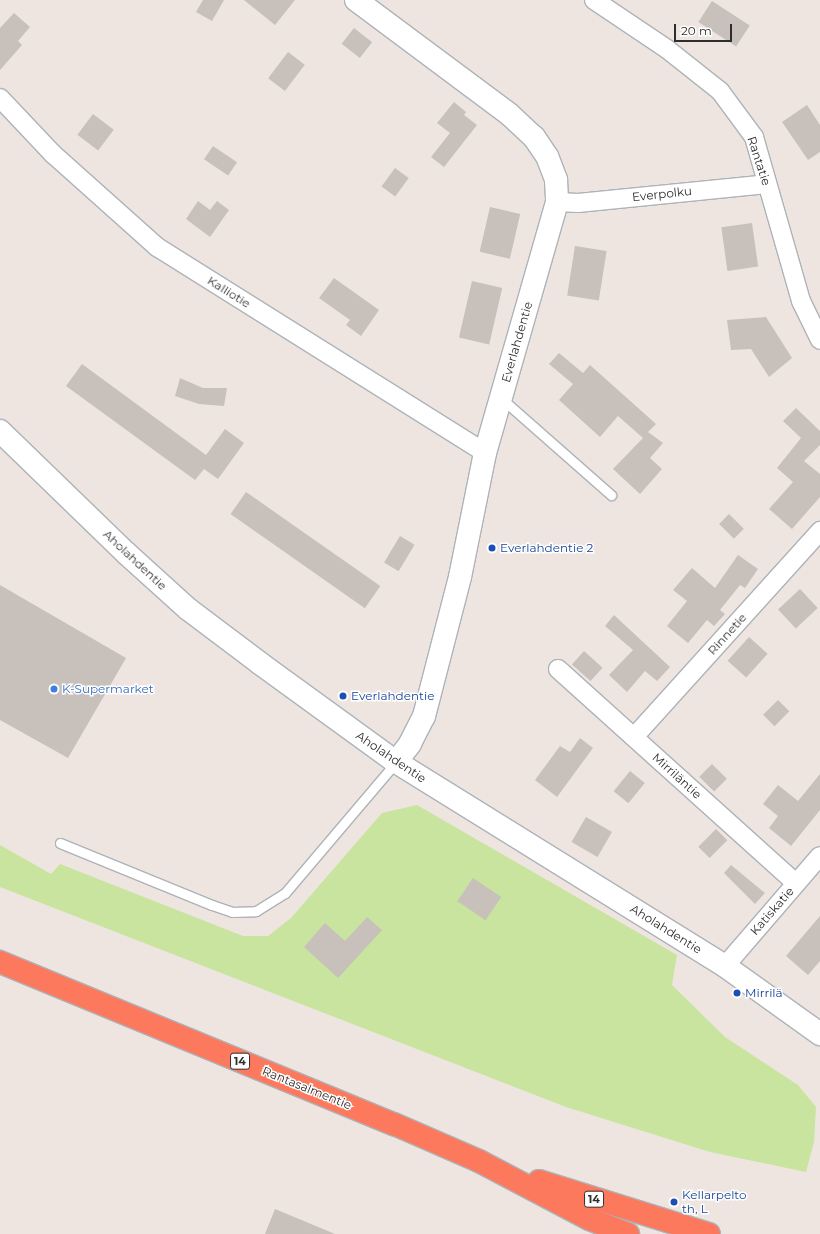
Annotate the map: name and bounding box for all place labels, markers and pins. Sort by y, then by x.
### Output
place label: Everlahdentie 2 [500,541,593,555]
marker: Everlahdentie 2 [487,543,497,553]
place label: K-Supermarket [62,682,154,696]
marker: K-Supermarket [49,684,59,694]
place label: Everlahdentie [351,689,434,703]
marker: Everlahdentie [338,691,348,701]
place label: Mirrilä [745,986,783,1000]
marker: Mirrilä [732,988,742,998]
place label: Kellarpelto th, L [682,1188,746,1216]
marker: Kellarpelto th, L [669,1197,679,1207]

